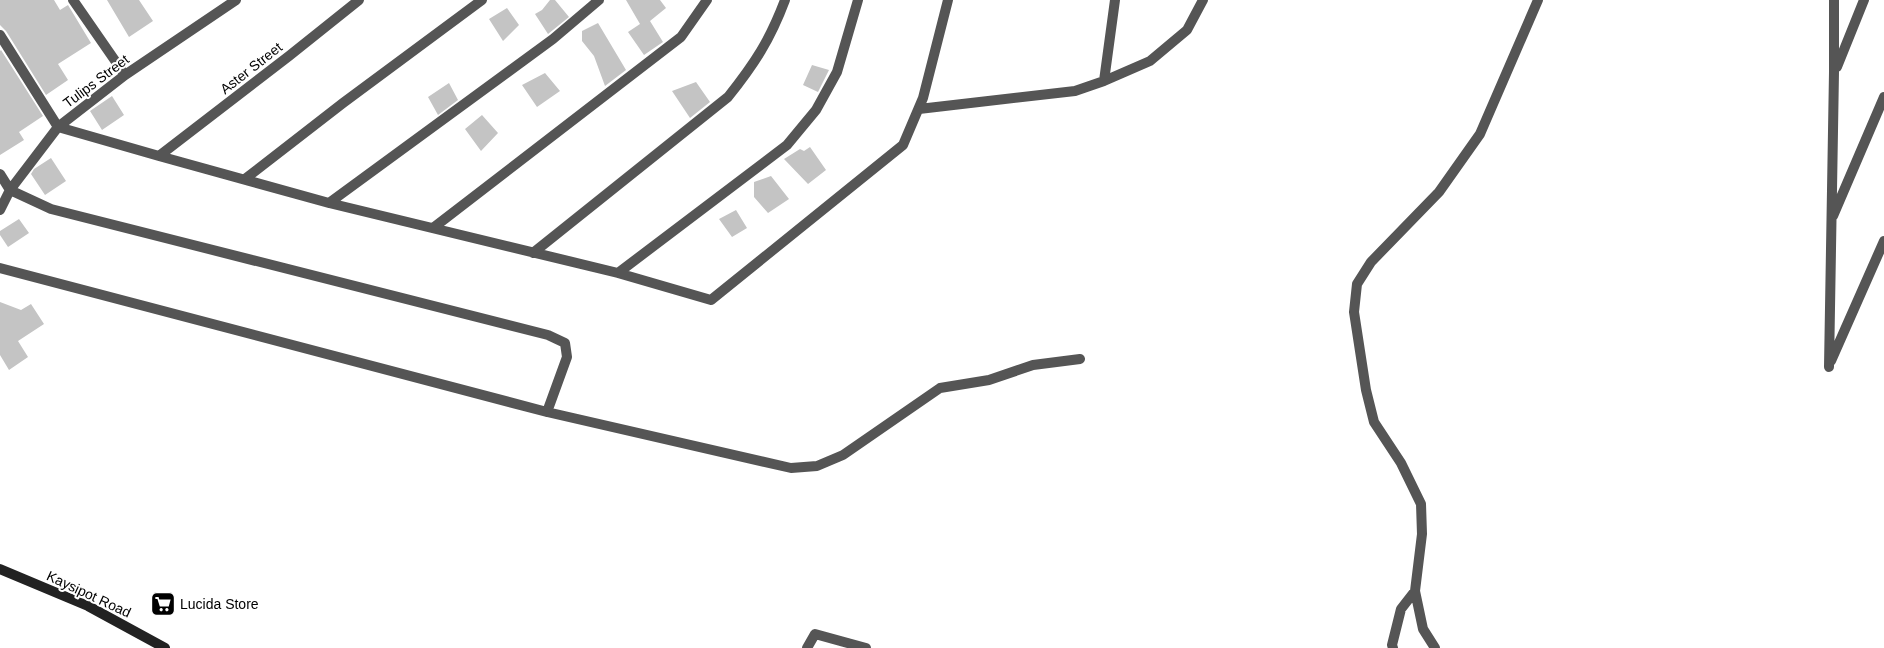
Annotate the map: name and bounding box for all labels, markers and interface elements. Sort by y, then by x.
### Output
street label: Aster Street [217,39,285,97]
street label: Tulips Street [60,51,132,111]
street label: Kaysipot Road [44,568,134,620]
supermarket icon: Lucida Store [150,591,176,617]
place label: Lucida Store [180,596,259,612]

